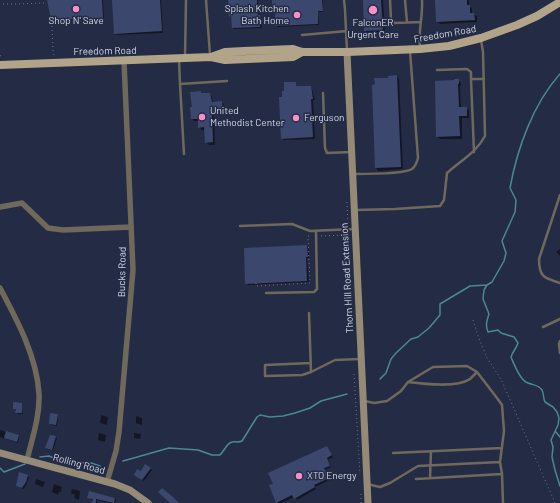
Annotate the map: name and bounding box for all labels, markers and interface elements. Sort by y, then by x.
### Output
place label: Splash Kitchen Bath Home [225,3,289,26]
marker: Shop N' Save [71,4,81,14]
marker: FalconER Urgent Care [367,4,379,16]
marker: Splash Kitchen Bath Home [292,10,302,20]
place label: Shop N' Save [49,15,103,27]
place label: FalconER Urgent Care [347,17,399,40]
street label: Freedom Road [413,23,477,45]
street label: Freedom Road [73,44,137,58]
place label: United Methodist Center [210,105,285,128]
marker: United Methodist Center [197,112,207,122]
place label: Ferguson [304,112,344,124]
marker: Ferguson [291,113,301,123]
street label: Thorn Hill Road Extension [338,223,356,333]
street label: Bucks Road [116,247,128,297]
street label: Rolling Road [52,451,106,477]
place label: XTO Energy [307,470,356,482]
marker: XTO Energy [294,471,304,481]

